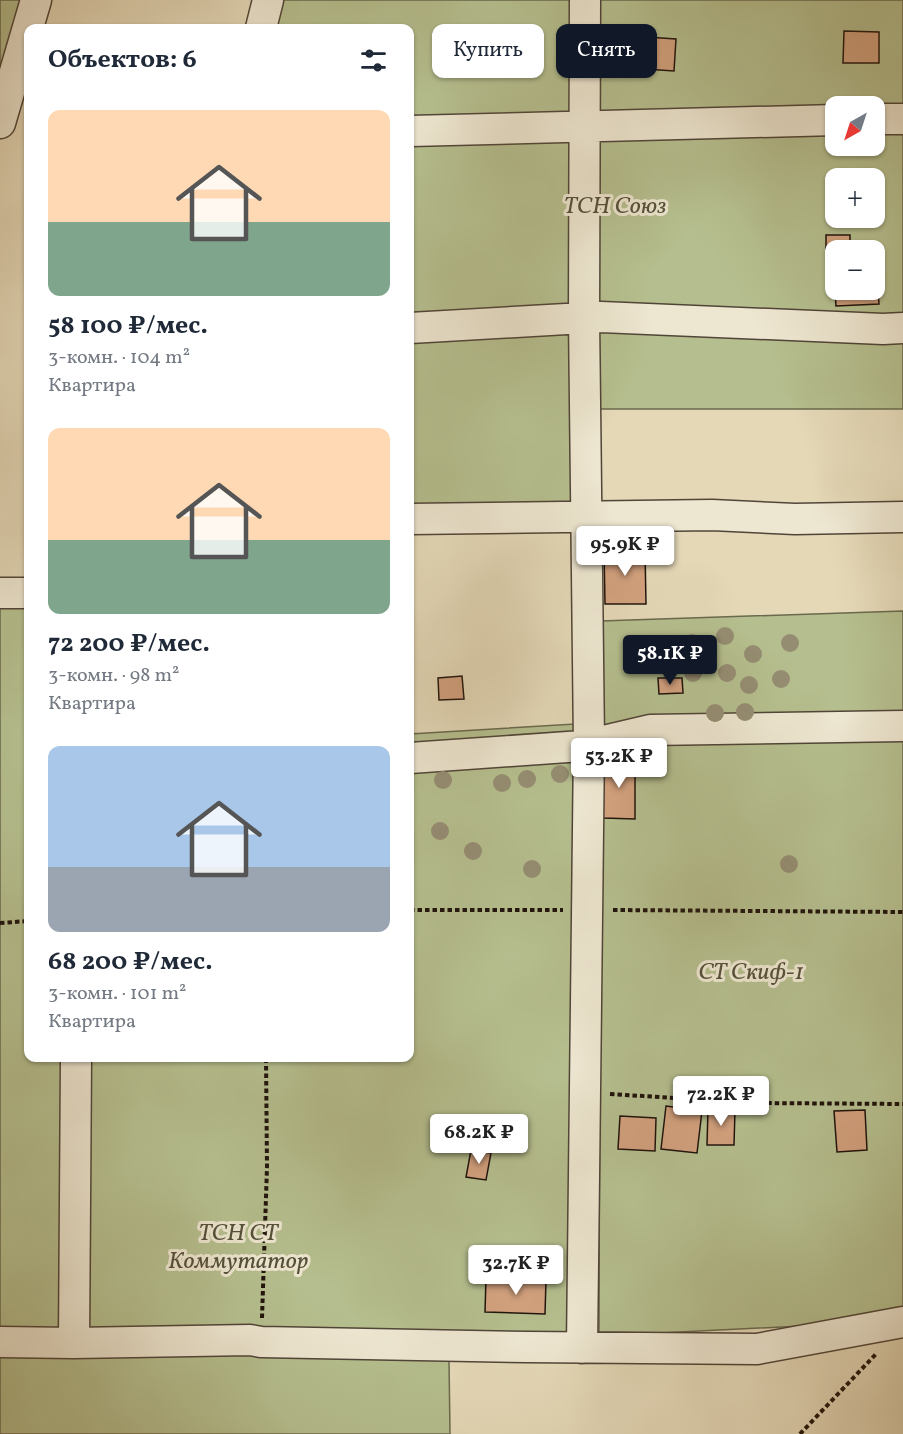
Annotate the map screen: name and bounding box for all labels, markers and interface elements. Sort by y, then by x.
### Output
chip: Купить [432,24,544,78]
chip: Снять [556,24,657,78]
text: Объектов: 6 [48,42,197,78]
icon: filters [357,44,390,77]
north arrow [825,96,885,156]
map controls [825,96,885,300]
icon: home [165,149,273,257]
button: + [825,168,885,228]
park label: ТСН Союз [564,190,666,224]
button: − [825,240,885,300]
text: 58 100 ₽/мес. [48,308,208,344]
text: 3-комн. · 104 m² [48,344,190,372]
text: Квартира [48,372,136,400]
icon: home [165,467,273,575]
pin: 95.9K ₽ [570,526,680,577]
text: 95.9K ₽ [590,531,660,559]
text: 72 200 ₽/мес. [48,626,210,662]
pin: 58.1K ₽ [615,635,725,686]
text: 58.1K ₽ [637,640,703,668]
text: 3-комн. · 98 m² [48,662,180,690]
text: Квартира [48,690,136,718]
pin: 53.2K ₽ [564,738,674,789]
text: 53.2K ₽ [585,743,653,771]
icon: home [165,785,273,893]
text: 68 200 ₽/мес. [48,944,213,980]
park label: СТ Скиф-1 [698,956,804,990]
text: 3-комн. · 101 m² [48,980,187,1008]
text: Квартира [48,1008,136,1036]
pin: 72.2K ₽ [666,1076,776,1127]
text: 72.2K ₽ [687,1081,755,1109]
pin: 68.2K ₽ [424,1114,534,1165]
text: 68.2K ₽ [444,1119,514,1147]
park label: ТСН СТ Коммутатор [168,1217,308,1279]
pin: 32.7K ₽ [461,1245,571,1296]
text: 32.7K ₽ [482,1250,550,1278]

